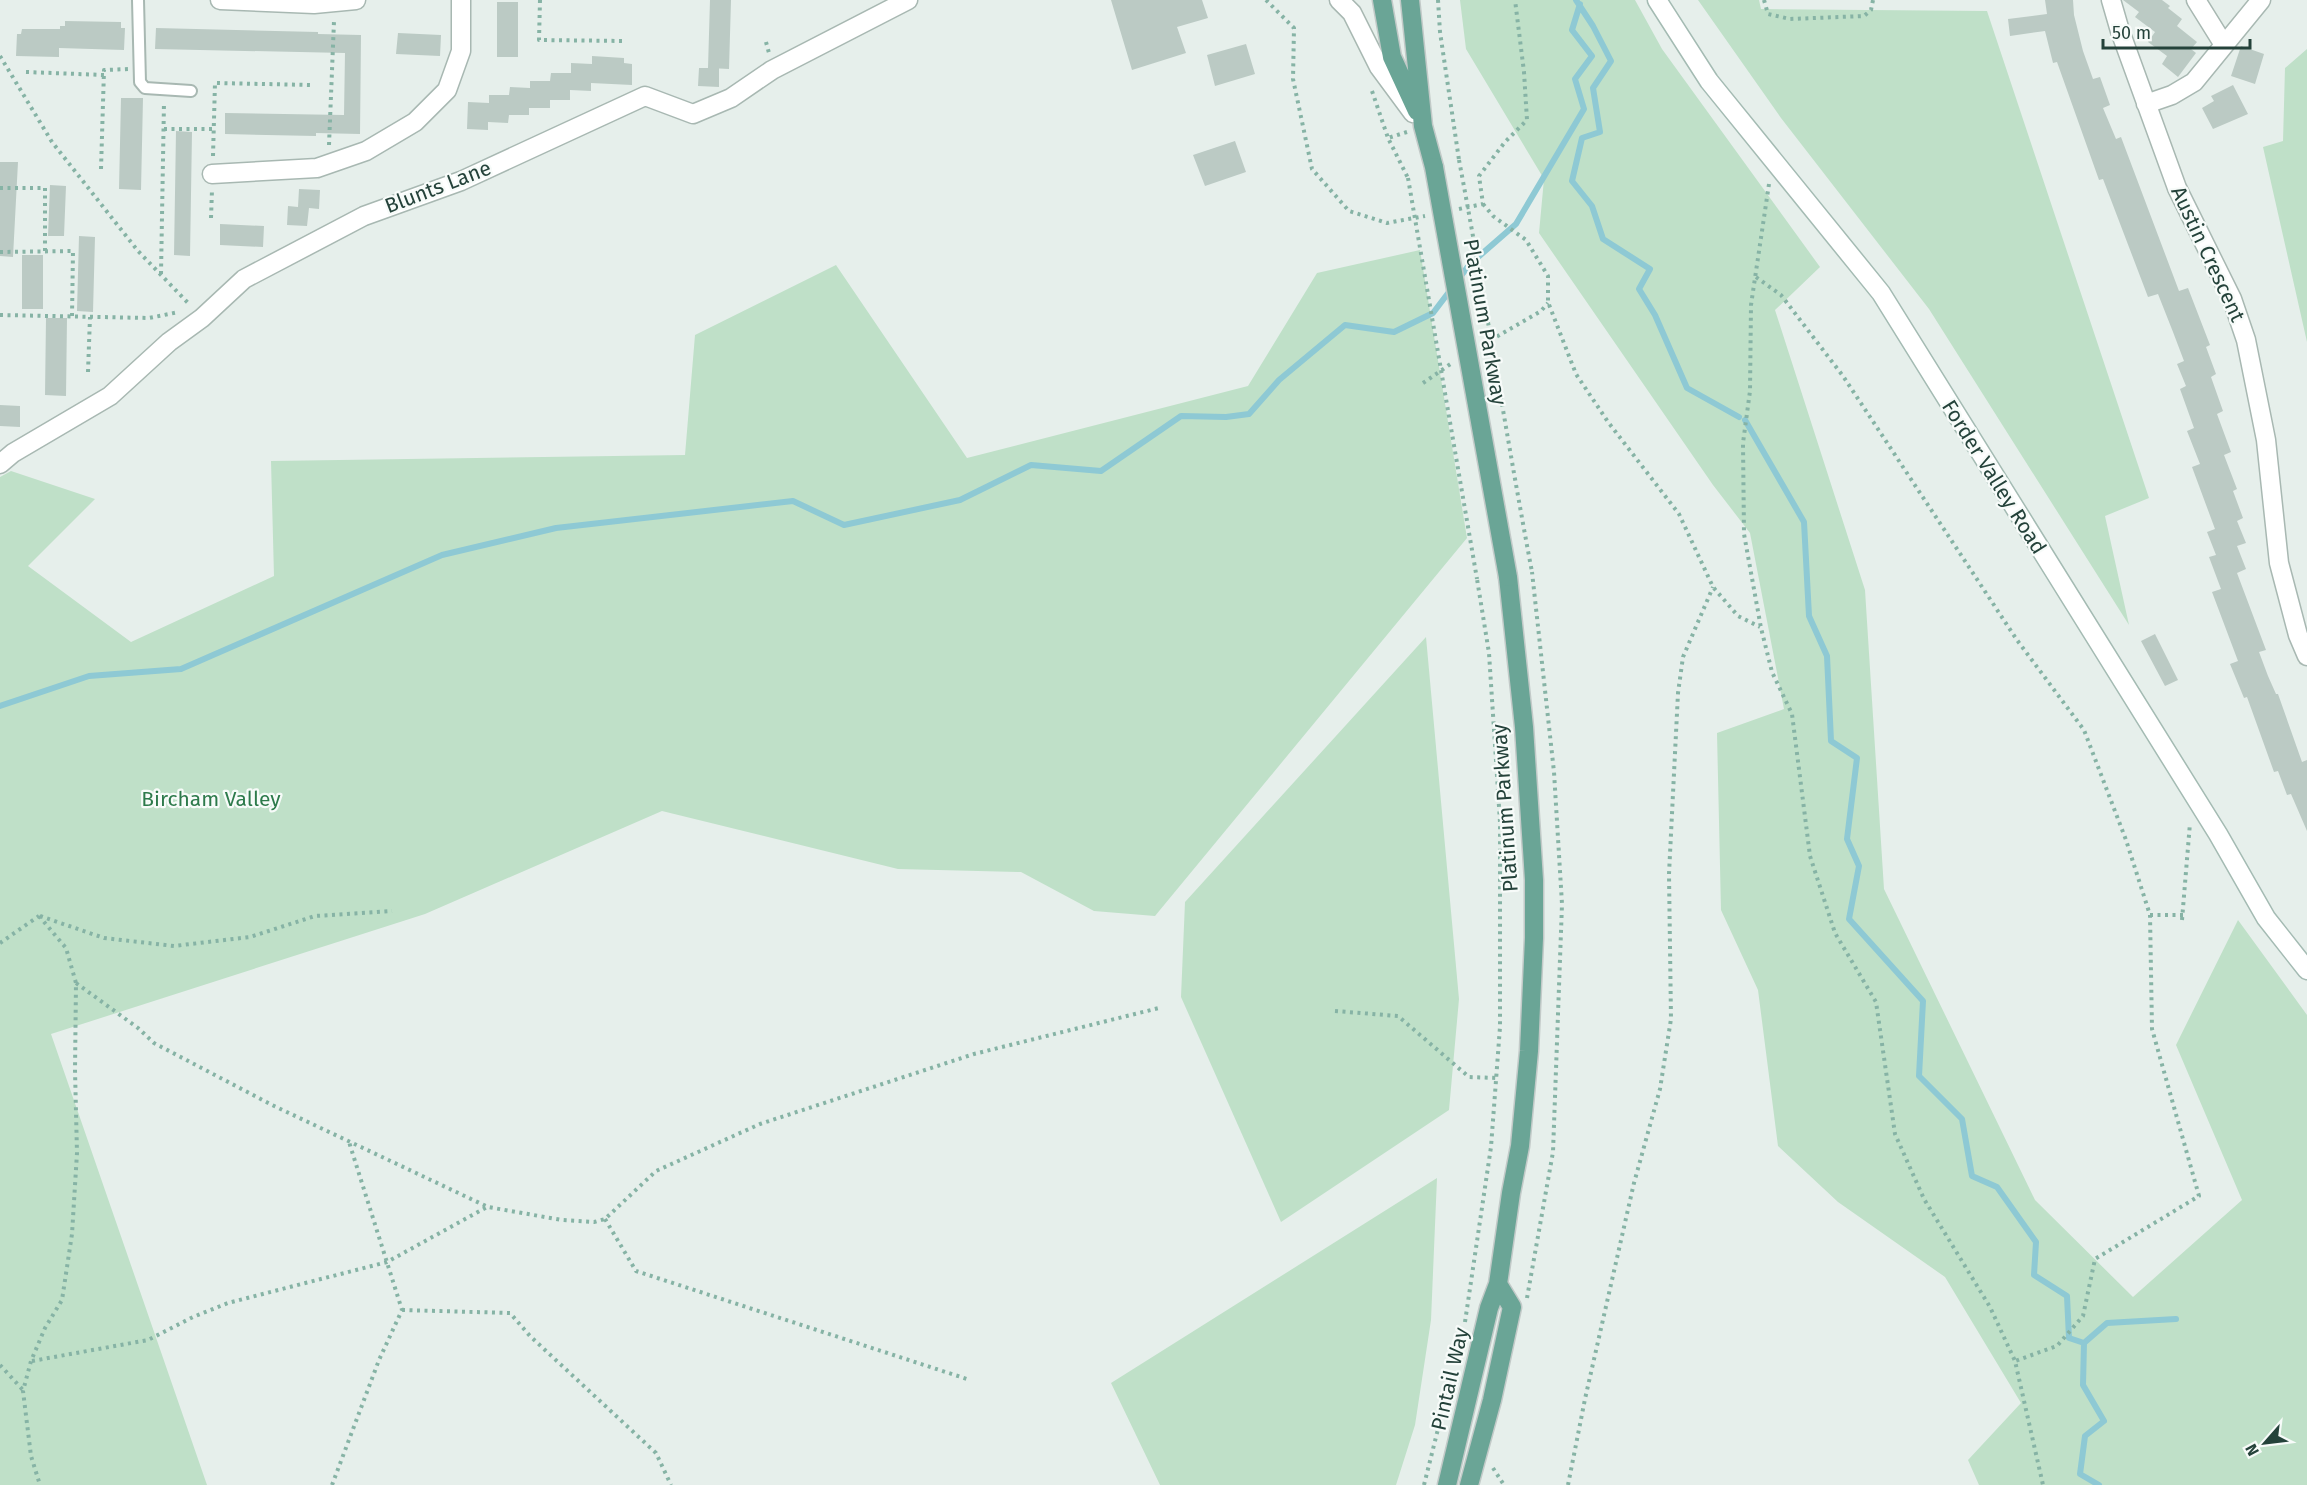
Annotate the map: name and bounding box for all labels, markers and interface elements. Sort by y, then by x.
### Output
scale bar [2103,12,2250,50]
text: 50 m [2112,22,2151,44]
street label: Blunts Lane [381,155,495,219]
street label: Austin Crescent [2165,182,2251,326]
street label: Platinum Parkway [1458,237,1513,408]
street label: Forder Valley Road [1936,395,2052,559]
street label: Platinum Parkway [1486,722,1524,893]
park label: Bircham Valley [141,786,281,812]
street label: Pintail Way [1426,1324,1475,1433]
north arrow [2235,1413,2295,1473]
text: N [2241,1441,2263,1459]

